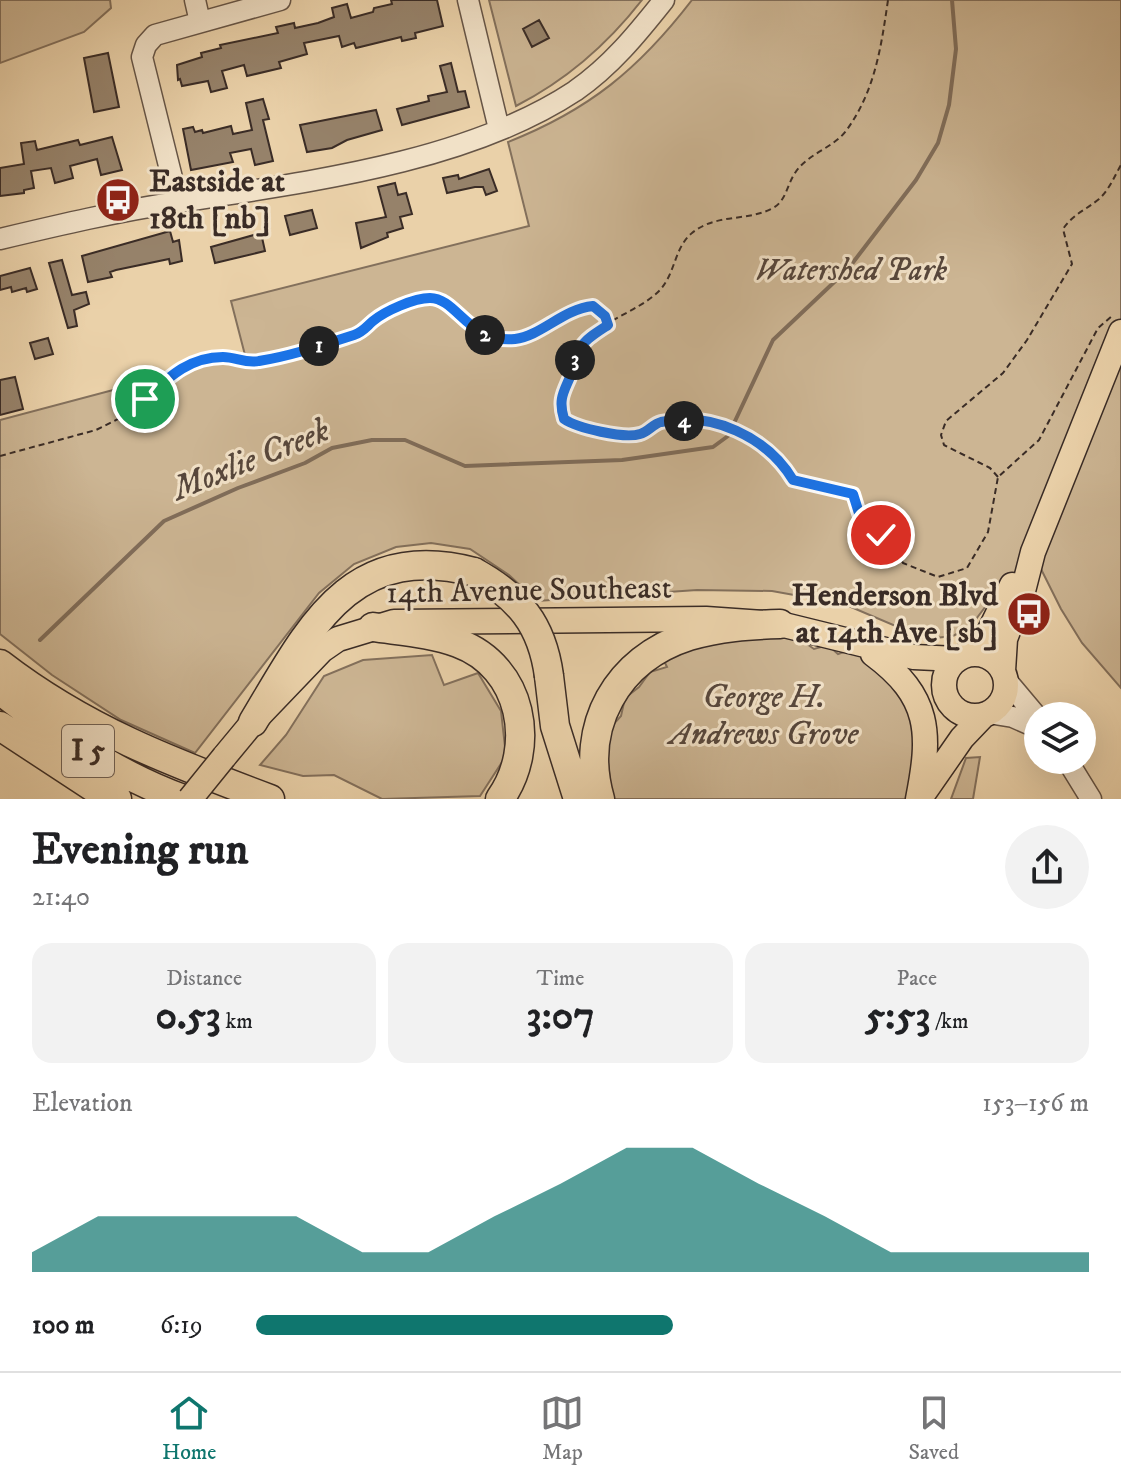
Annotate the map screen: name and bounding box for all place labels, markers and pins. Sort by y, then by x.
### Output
place label: Eastside at 18th [nb] [149,162,286,239]
bus stop icon: Eastside at 18th [nb] [94,176,142,224]
pin: 2 [465,315,505,355]
pin: 1 [299,326,339,366]
pin: 3 [555,340,595,380]
pin [111,365,179,433]
pin: 4 [664,401,704,441]
pin [847,501,915,569]
place label: Henderson Blvd at 14th Ave [sb] [791,576,999,653]
bus stop icon: Henderson Blvd at 14th Ave [sb] [1005,590,1053,638]

